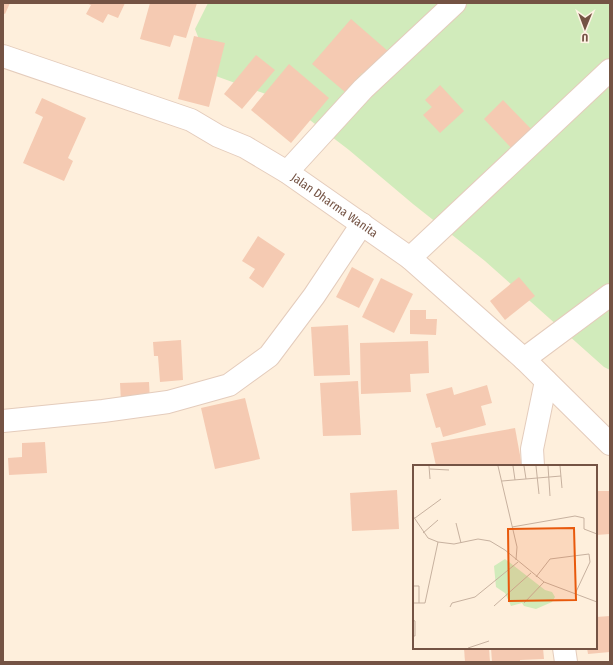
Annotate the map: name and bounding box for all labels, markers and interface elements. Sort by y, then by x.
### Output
north arrow [565,8,605,48]
text: U [581,31,588,44]
street label: Jalan Dharma Wanita [289,170,380,240]
inset map [413,465,597,649]

